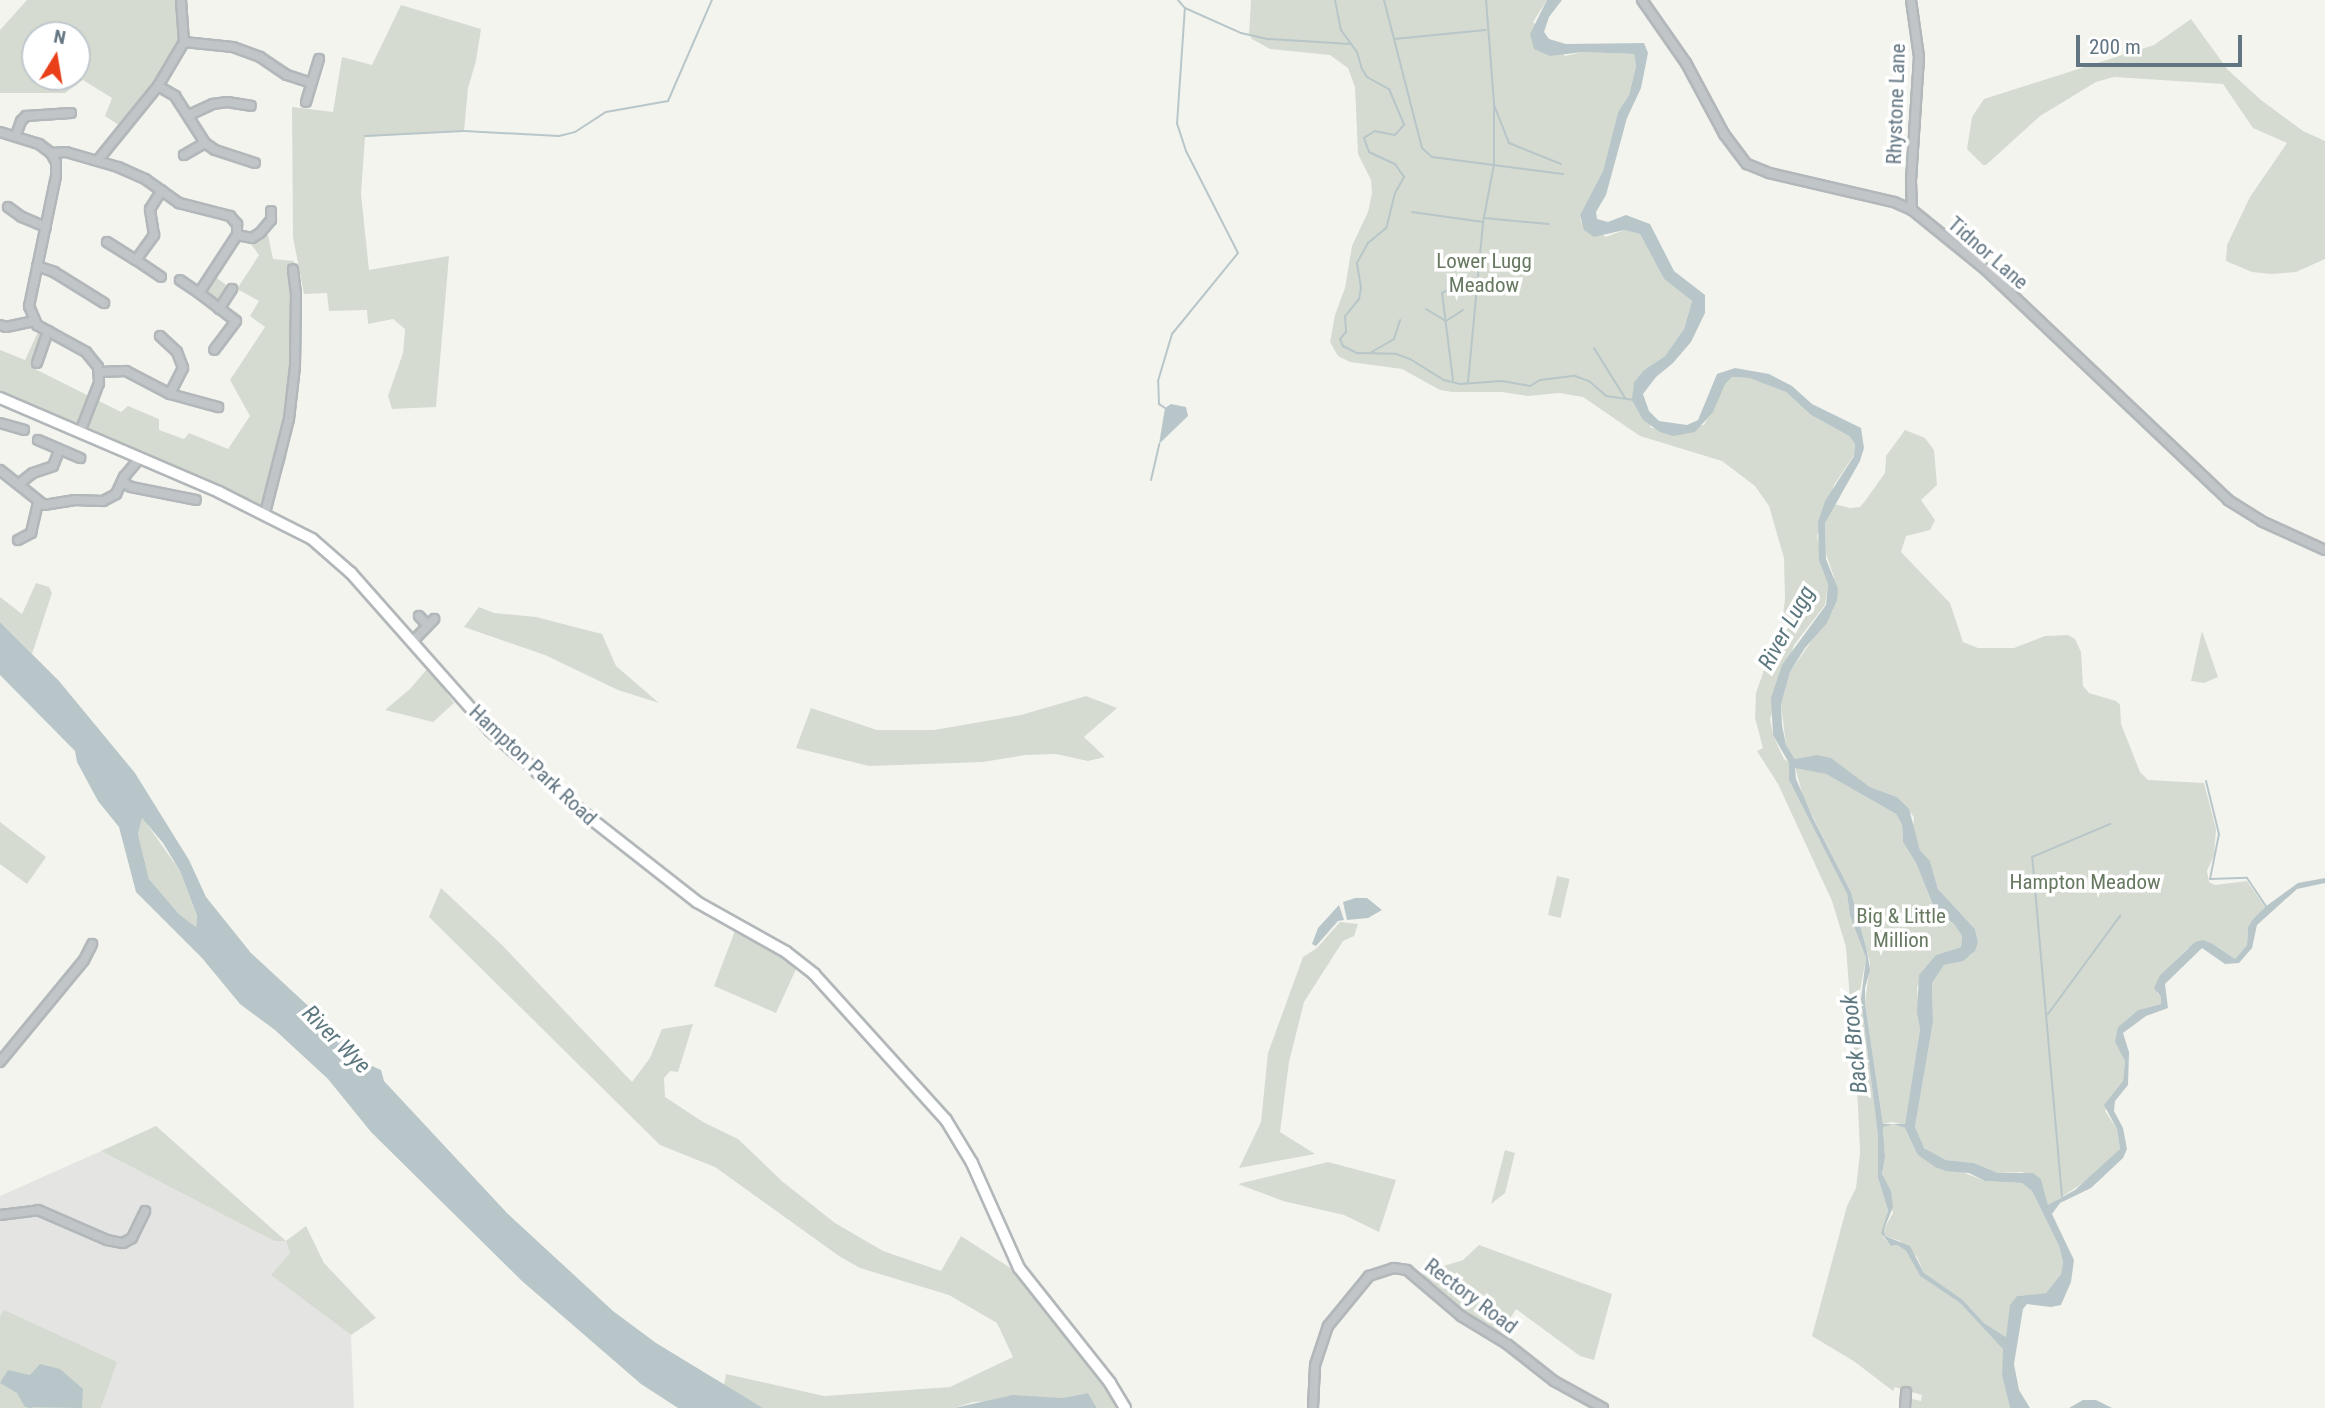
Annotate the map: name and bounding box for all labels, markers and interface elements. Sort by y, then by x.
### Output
north arrow [21,21,91,91]
scale bar [2080,21,2246,65]
text: N [52,24,68,49]
text: 200 m [2089,35,2141,59]
street label: Rhystone Lane [1881,43,1911,165]
street label: Tidnor Lane [1943,211,2033,295]
park label: Lower Lugg Meadow [1436,248,1532,298]
water label: River Lugg [1753,581,1821,675]
street label: Hampton Park Road [464,699,602,831]
park label: Hampton Meadow [2009,869,2161,895]
park label: Big & Little Million [1856,903,1946,953]
water label: Back Brook [1836,993,1874,1095]
water label: River Wye [296,1000,376,1080]
street label: Rectory Road [1420,1253,1522,1339]

